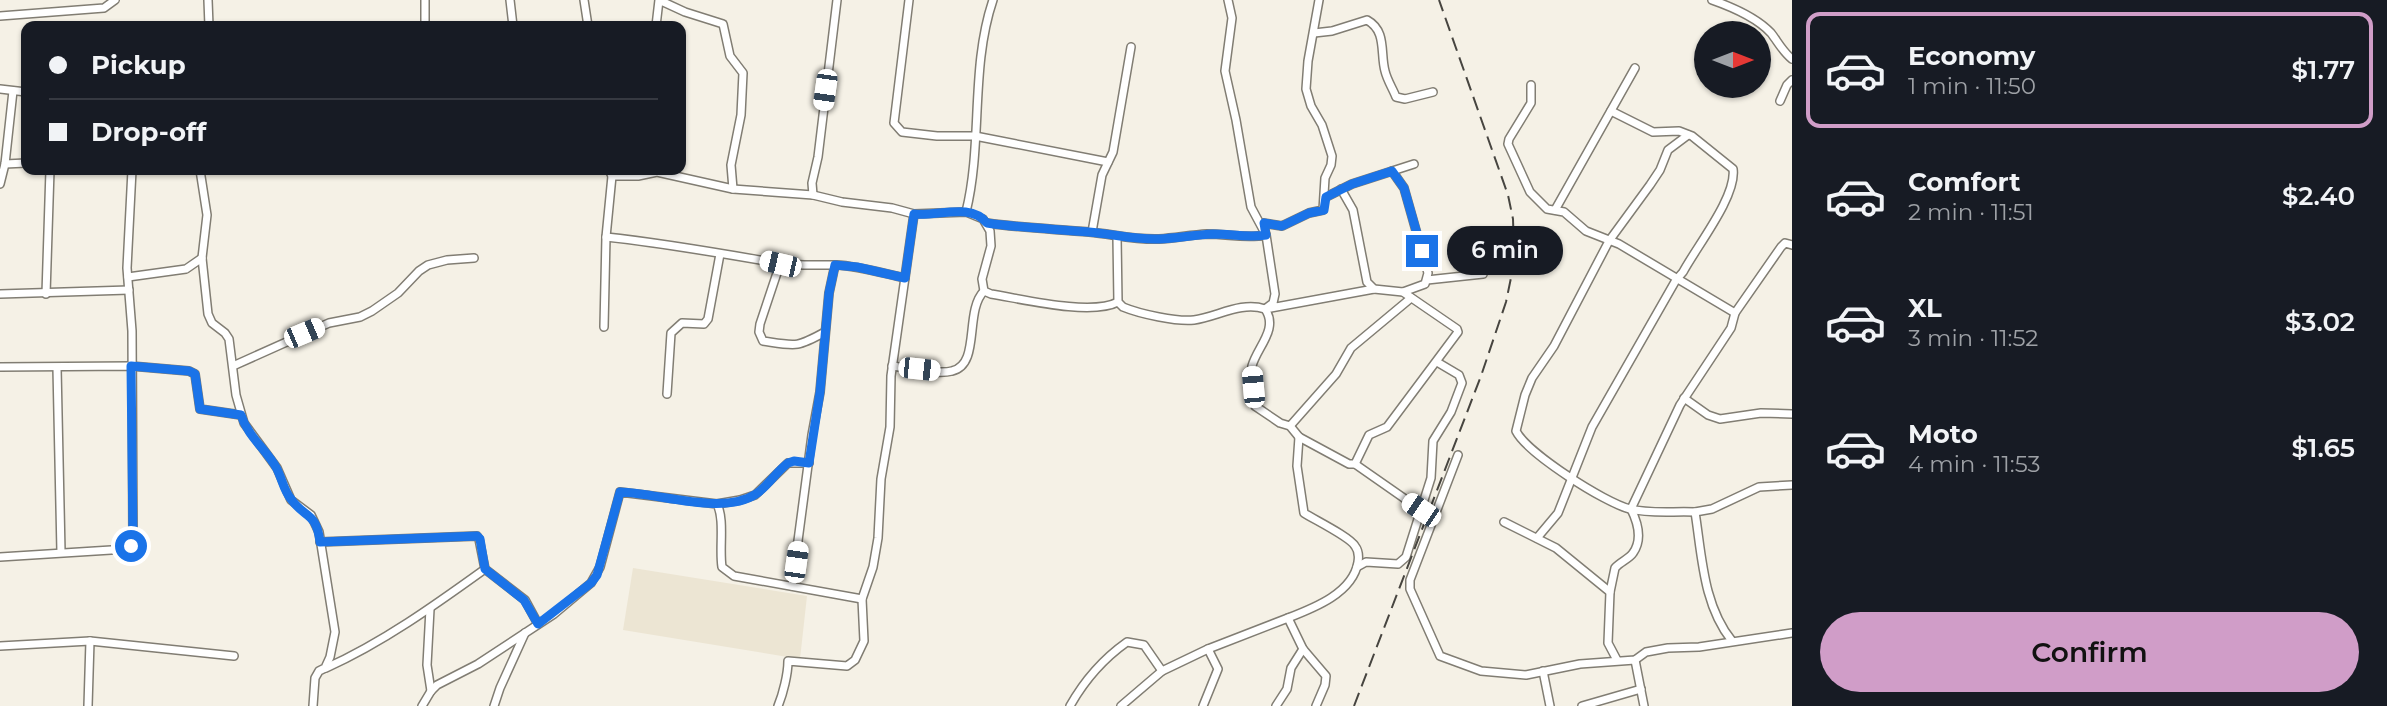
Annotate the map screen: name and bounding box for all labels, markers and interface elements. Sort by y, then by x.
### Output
north arrow [1694,21,1771,98]
map controls [1694,21,1771,98]
icon: car [1824,39,1887,102]
text: Economy [1908,40,2035,72]
text: Pickup [91,49,186,81]
text: $1.77 [2291,54,2355,86]
car [812,68,839,112]
text: 1 min · 11:50 [1908,72,2036,100]
text: Drop-off [91,116,206,148]
icon: car [1824,165,1887,228]
text: Comfort [1908,166,2020,198]
text: $2.40 [2282,180,2355,212]
text: 2 min · 11:51 [1908,198,2034,226]
callout: 6 min [1446,226,1562,276]
route end [1406,235,1438,267]
text: 6 min [1471,236,1539,264]
car [758,249,803,279]
icon: car [1824,291,1887,354]
text: XL [1908,292,1942,324]
text: $3.02 [2285,306,2355,338]
car [281,315,328,351]
text: 3 min · 11:52 [1908,324,2038,352]
car [898,356,941,382]
car [1241,365,1266,409]
icon: car [1824,417,1887,480]
text: Moto [1908,418,1978,450]
text: $1.65 [2291,432,2355,464]
text: 4 min · 11:53 [1908,450,2041,478]
car [1398,490,1445,530]
route start [115,530,147,562]
car [783,540,810,584]
button: Confirm [1820,612,2359,692]

